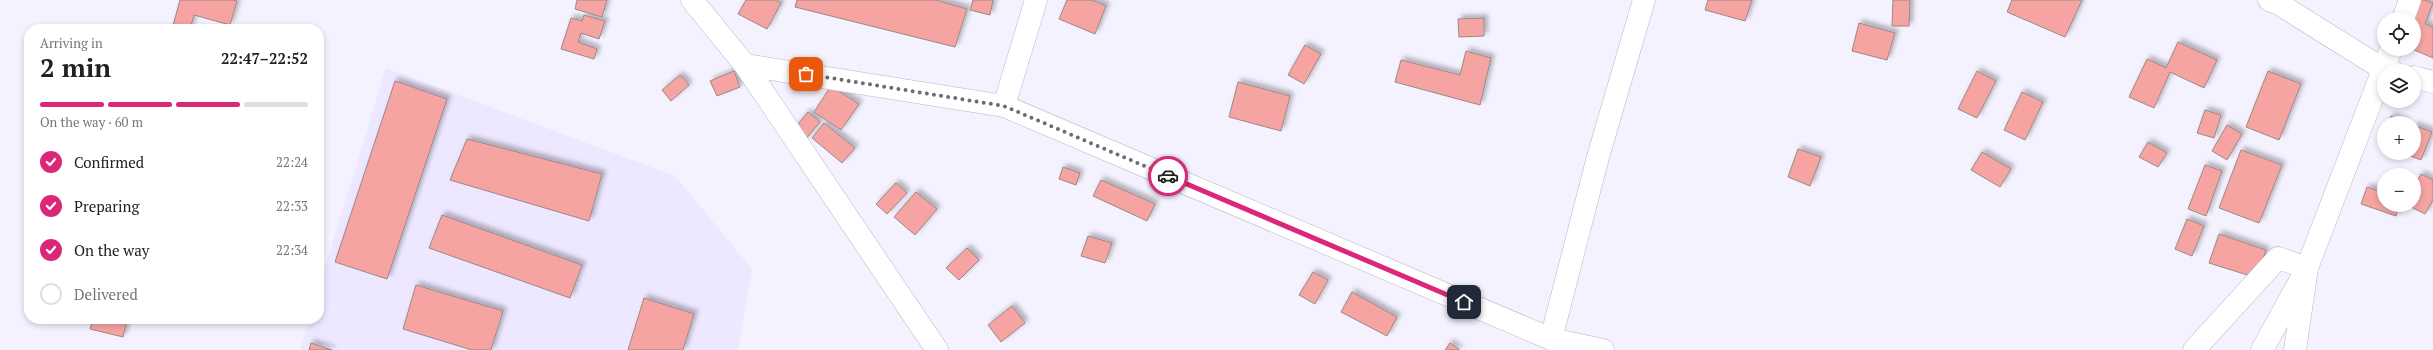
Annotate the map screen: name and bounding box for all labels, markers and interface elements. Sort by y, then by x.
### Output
map controls [2377,12,2421,212]
button: locate [2377,12,2421,56]
text: Arriving in [40,34,103,52]
text: 22:47–22:52 [221,48,308,68]
text: 2 min [40,50,111,84]
pin [789,57,823,91]
icon: bag [795,63,817,85]
button: layers [2377,64,2421,108]
text: On the way · 60 m [40,113,143,131]
button: + [2377,116,2421,160]
icon: check [40,151,62,173]
text: Confirmed [74,152,144,172]
text: 22:24 [276,153,308,171]
courier [1148,156,1188,196]
icon: car [1157,165,1179,187]
button: − [2377,168,2421,212]
icon: check [40,195,62,217]
text: Preparing [74,196,139,216]
text: 22:33 [276,197,308,215]
icon: check [40,239,62,261]
text: On the way [74,240,149,260]
text: 22:34 [276,241,308,259]
text: Delivered [74,284,138,304]
pin [1447,285,1481,319]
icon: home [1453,291,1475,313]

